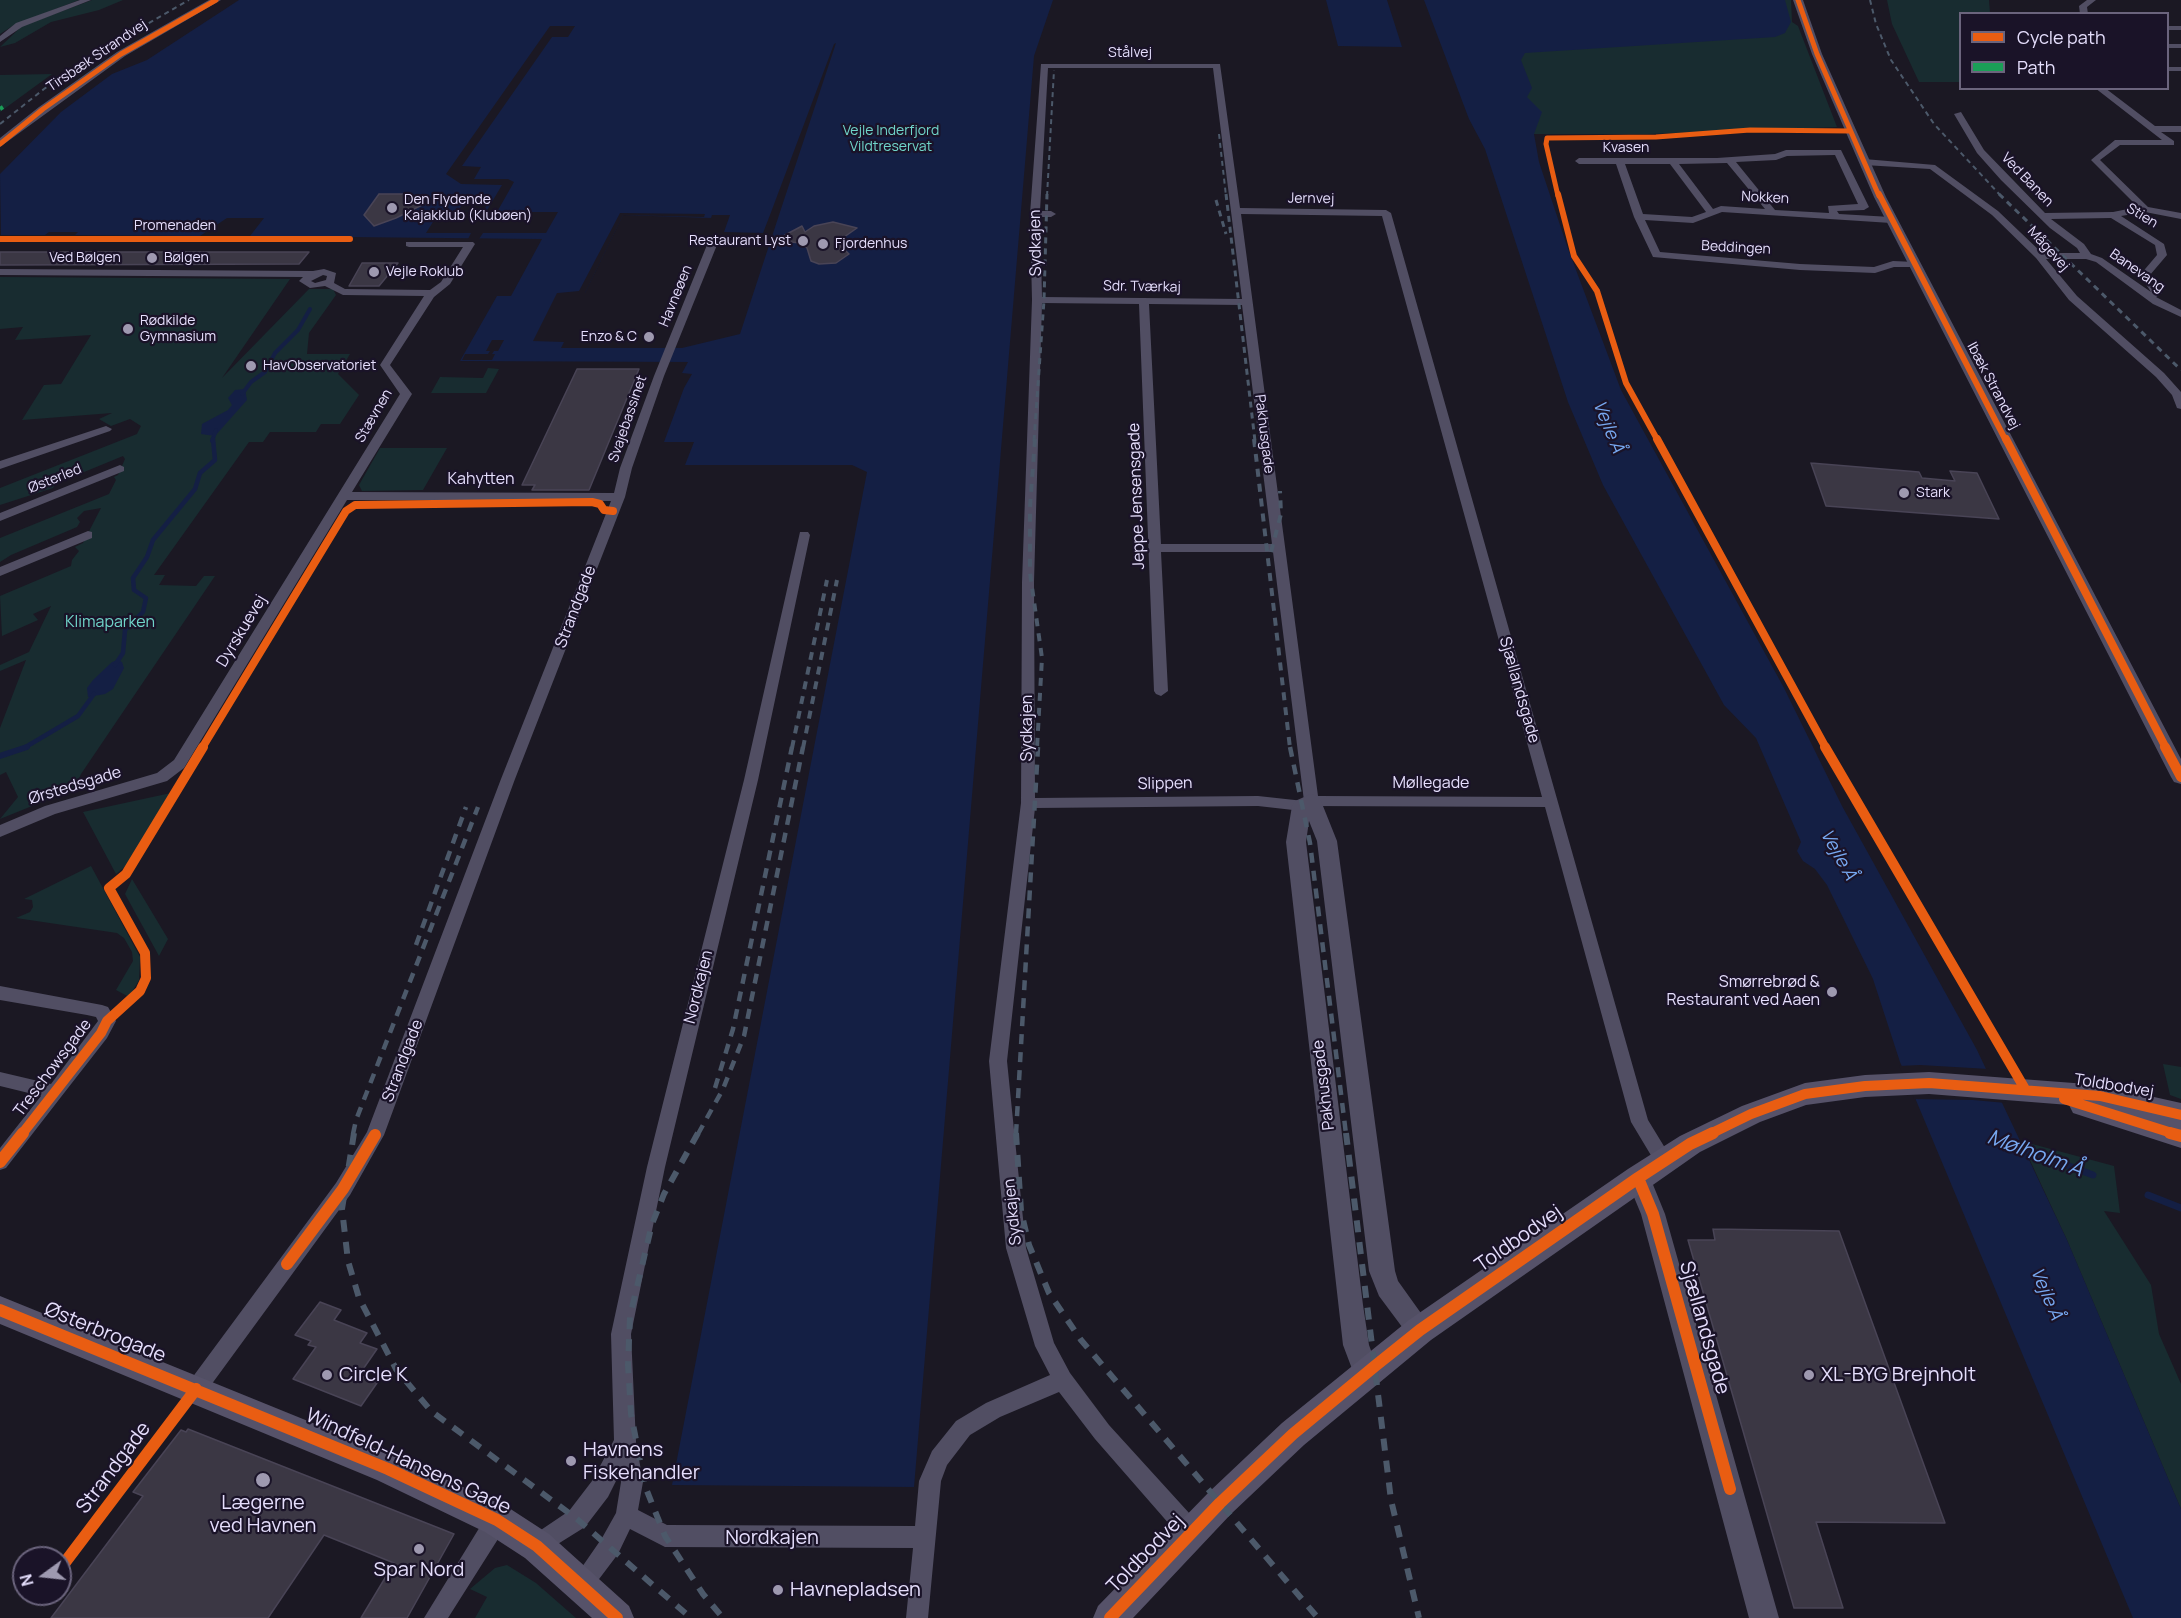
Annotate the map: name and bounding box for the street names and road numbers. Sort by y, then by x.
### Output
street label: Tirsbæk Strandvej [44,16,150,96]
street label: Stålvej [1108,45,1152,61]
street label: Kvasen [1603,140,1649,156]
street label: Ved Banen [1997,150,2057,210]
street label: Nokken [1741,188,1789,208]
street label: Jernvej [1288,190,1334,208]
street label: Stien [2123,200,2161,232]
street label: Sydkajen [1026,209,1046,277]
street label: Promenaden [134,218,216,234]
street label: Mågevej [2024,223,2072,275]
street label: Beddingen [1701,238,1771,258]
street label: Banevang [2106,246,2168,296]
street label: Ved Bølgen [49,250,121,266]
street label: Havneøen [656,263,696,329]
street label: Sdr. Tværkaj [1103,278,1181,296]
street label: Ibæk Strandvej [1963,340,2023,432]
street label: Svajebassinet [605,373,651,465]
street label: Stævnen [352,386,396,446]
street label: Pakhusgade [1251,394,1277,474]
street label: Jeppe Jensensgade [1125,422,1149,570]
street label: Østerled [26,461,84,497]
street label: Kahytten [448,470,514,490]
street label: Strandgade [551,563,601,651]
street label: Dyrskuevej [213,591,271,671]
street label: Sjællandsgade [1495,635,1543,745]
street label: Sydkajen [1018,695,1038,761]
street label: Ørstedsgade [26,763,124,809]
street label: Slippen [1137,774,1193,794]
street label: Møllegade [1393,774,1469,794]
street label: Nordkajen [681,948,717,1026]
street label: Treschowsgade [10,1015,96,1121]
street label: Strandgade [378,1017,428,1105]
street label: Pakhusgade [1309,1039,1339,1131]
street label: Toldbodvej [2073,1070,2155,1102]
street label: Sydkajen [1000,1178,1026,1246]
street label: Toldbodvej [1471,1200,1567,1278]
street label: Sjællandsgade [1674,1259,1734,1397]
street label: Østerbrogade [41,1298,169,1368]
street label: Windfeld-Hansens Gade [302,1404,514,1520]
street label: Strandgade [72,1417,156,1519]
street label: Toldbodvej [1102,1509,1190,1599]
street label: Nordkajen [725,1526,819,1550]

